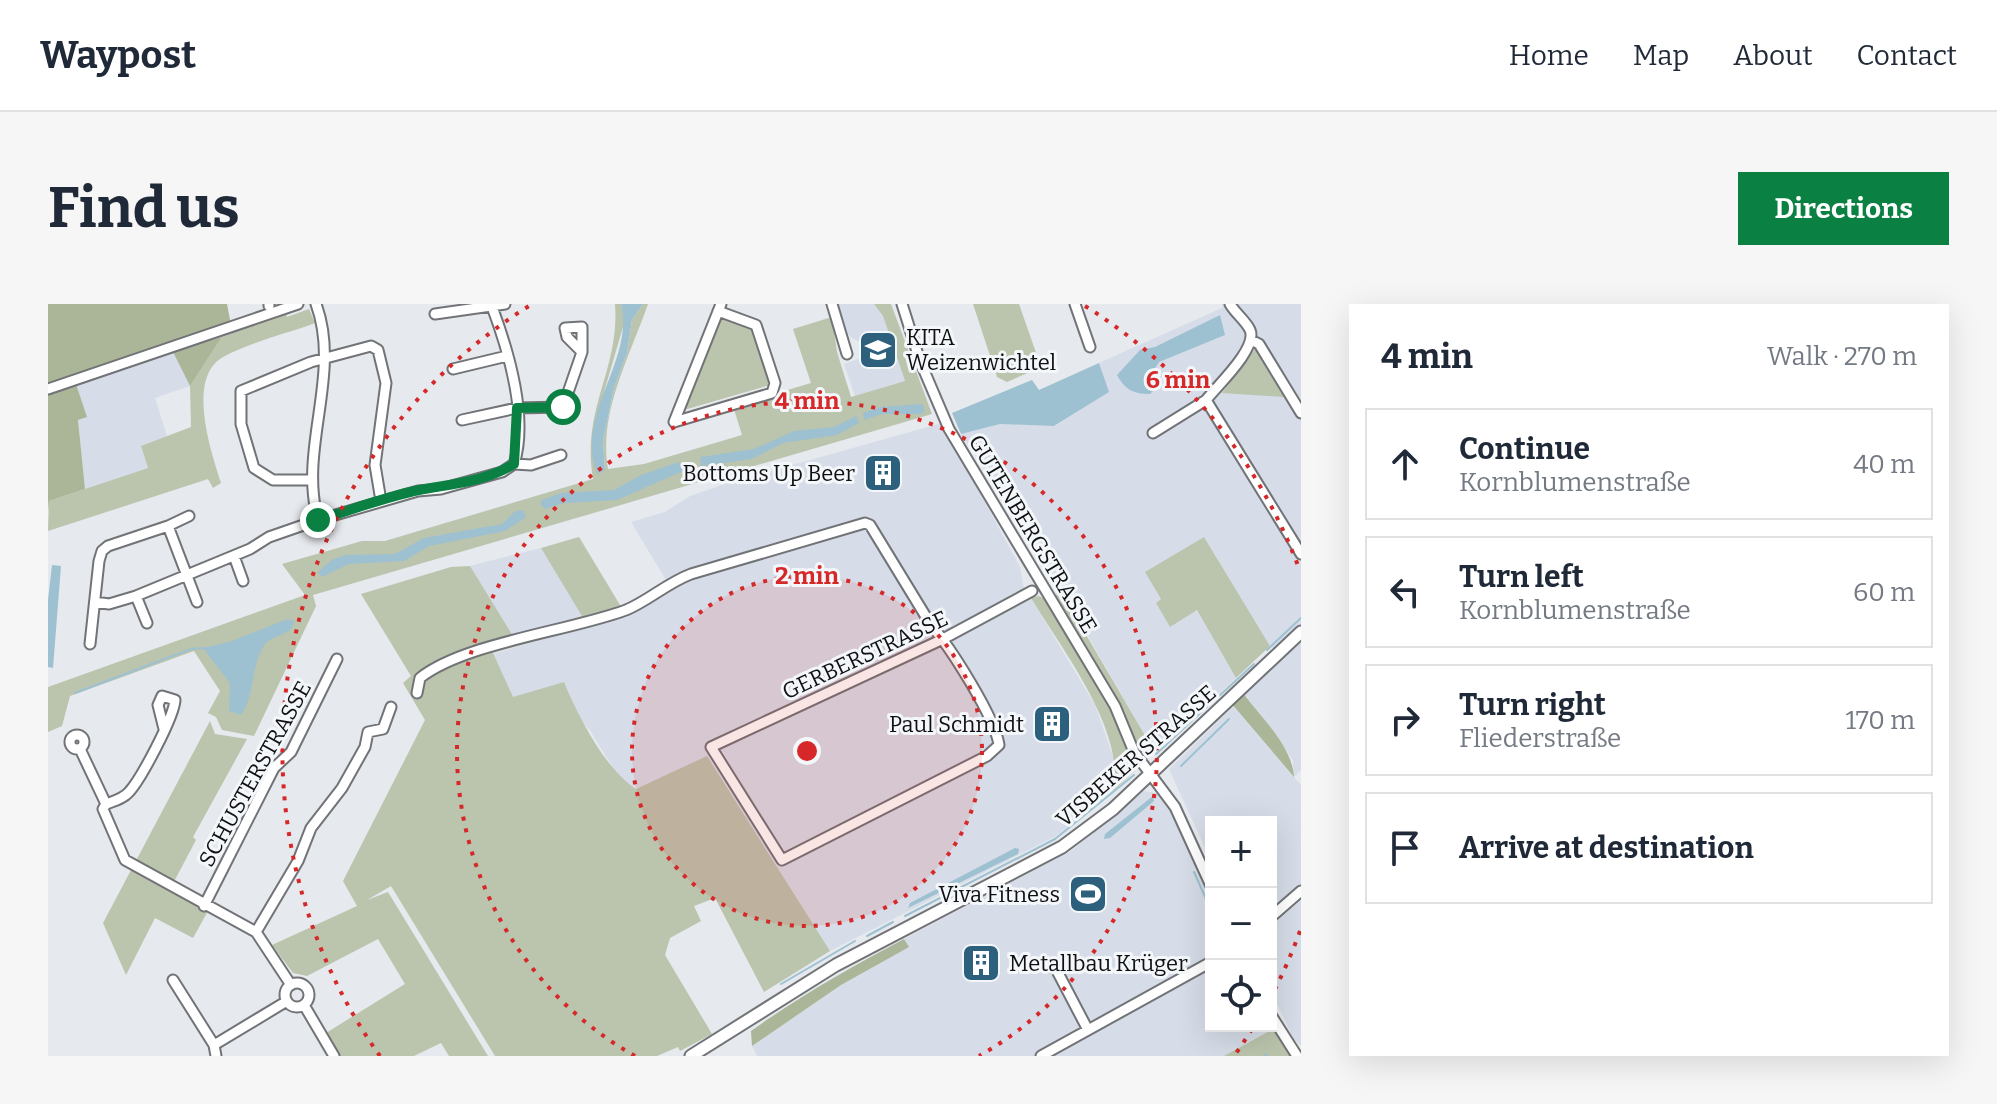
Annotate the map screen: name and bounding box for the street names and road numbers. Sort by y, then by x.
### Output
street label: GUTENBERGSTRASSE [963,430,1103,638]
street label: GERBERSTRASSE [778,605,952,705]
street label: SCHUSTERSTRASSE [193,676,317,872]
street label: VISBEKER STRASSE [1050,679,1222,833]

